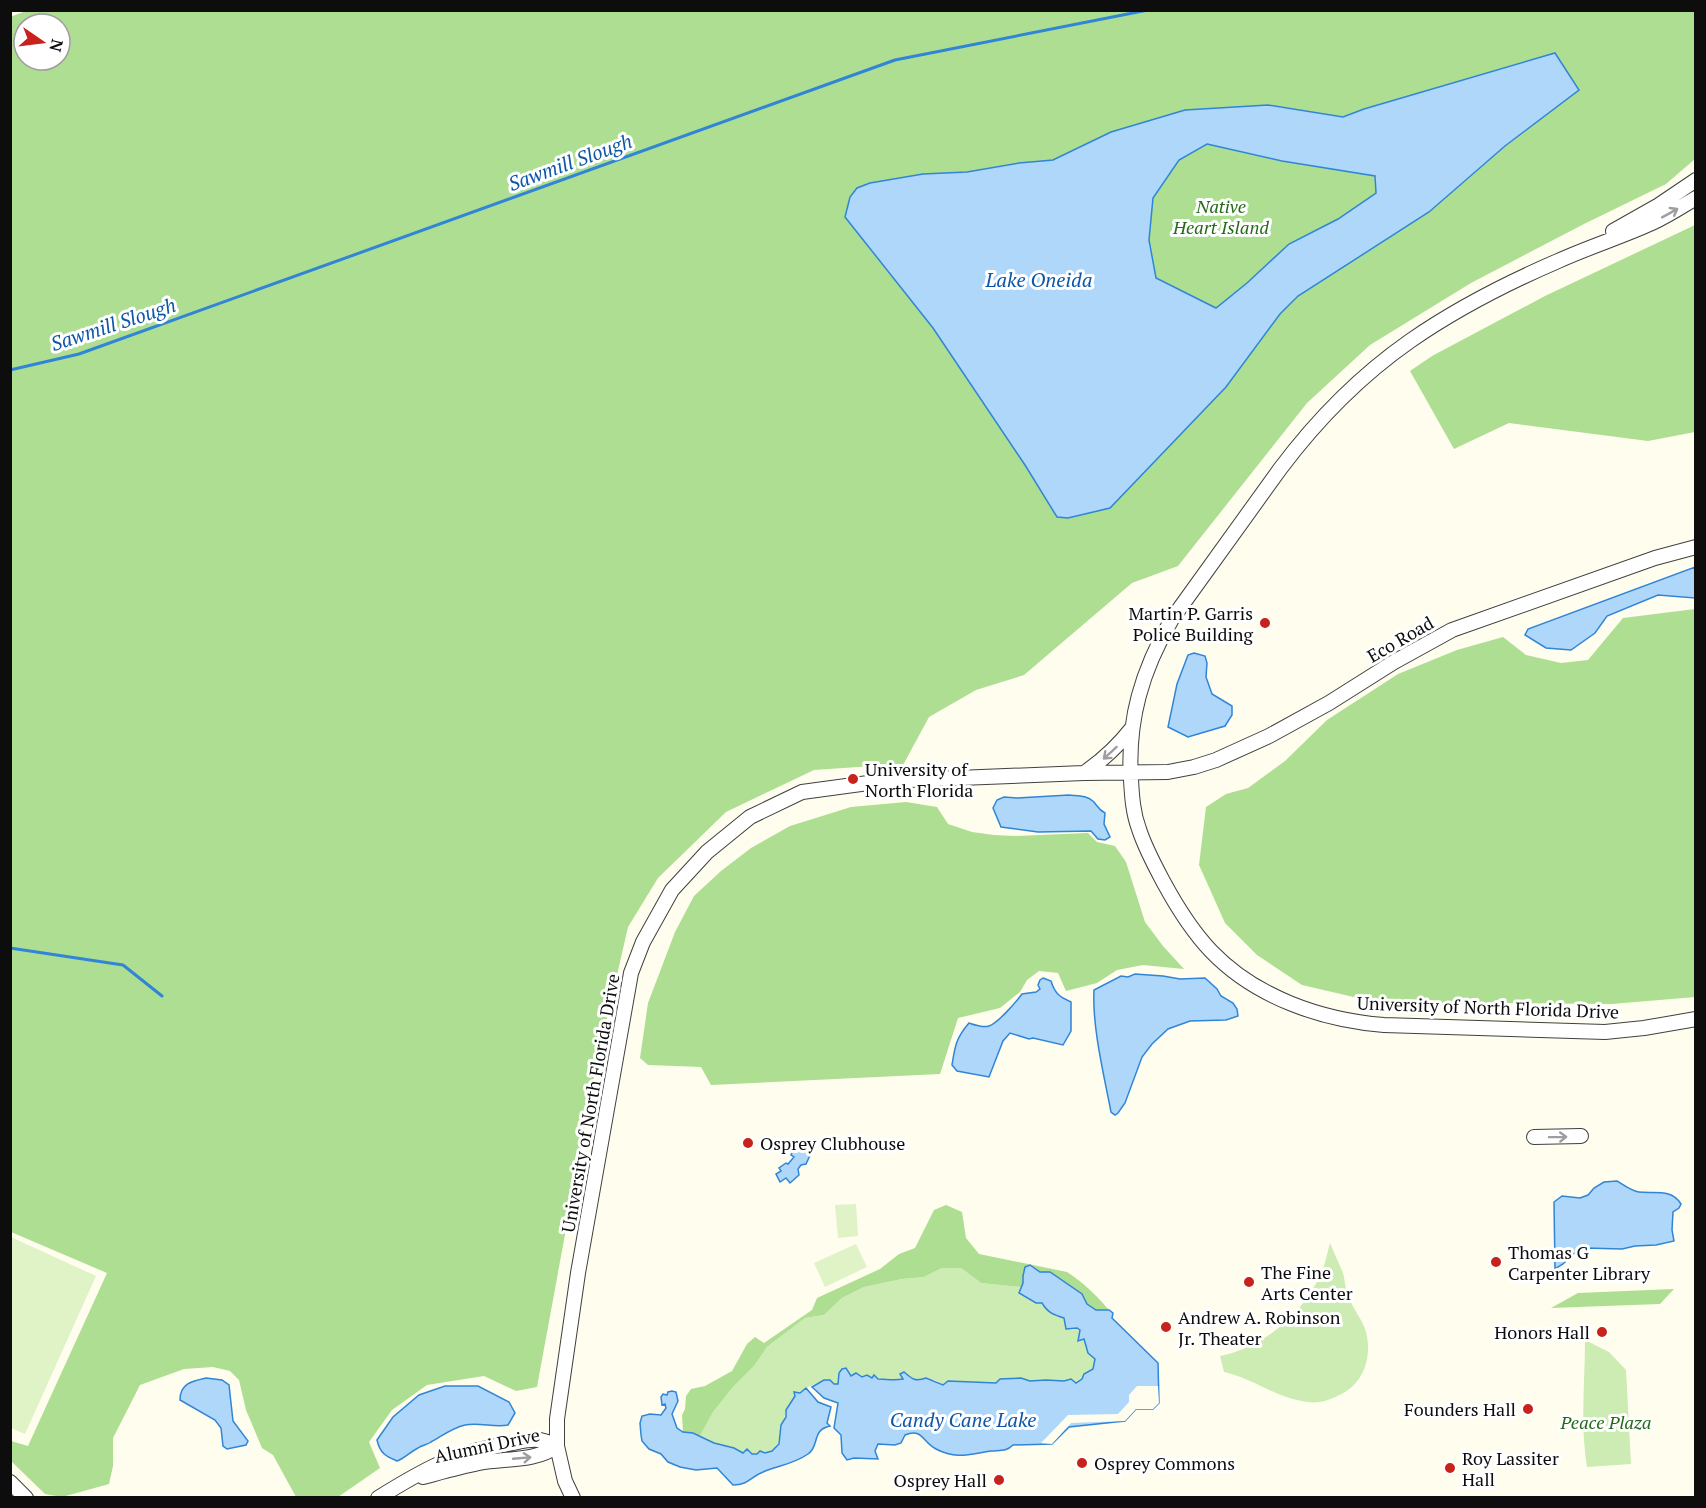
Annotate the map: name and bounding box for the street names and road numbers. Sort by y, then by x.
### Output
street label: Eco Road [1362,610,1438,668]
street label: University of North Florida Drive [555,972,625,1234]
street label: University of North Florida Drive [1356,990,1620,1024]
street label: Alumni Drive [432,1422,542,1468]

